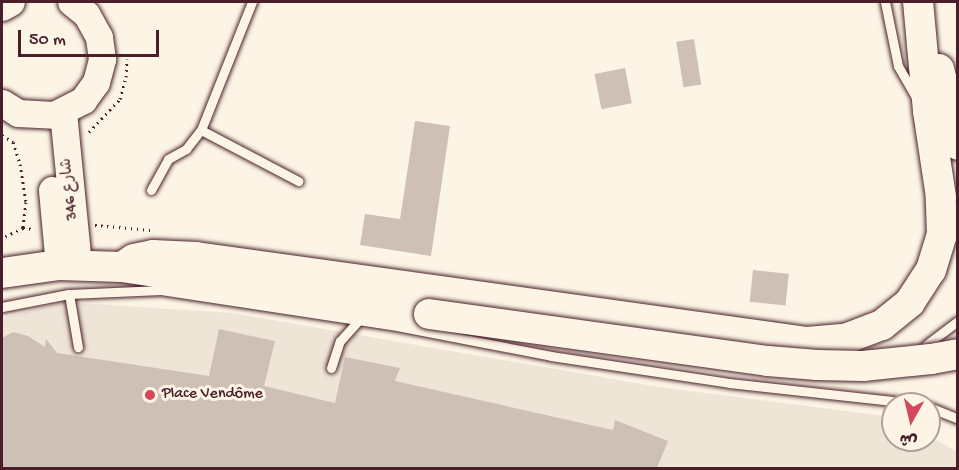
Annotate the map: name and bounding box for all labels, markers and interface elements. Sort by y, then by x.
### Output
scale bar [21,18,162,56]
text: 50 m [29,30,66,51]
street label: شارع 346 [58,157,84,221]
place label: Place Vendôme [162,385,263,405]
marker: Place Vendôme [143,388,157,402]
north arrow [881,392,941,452]
text: ش [899,428,919,449]

